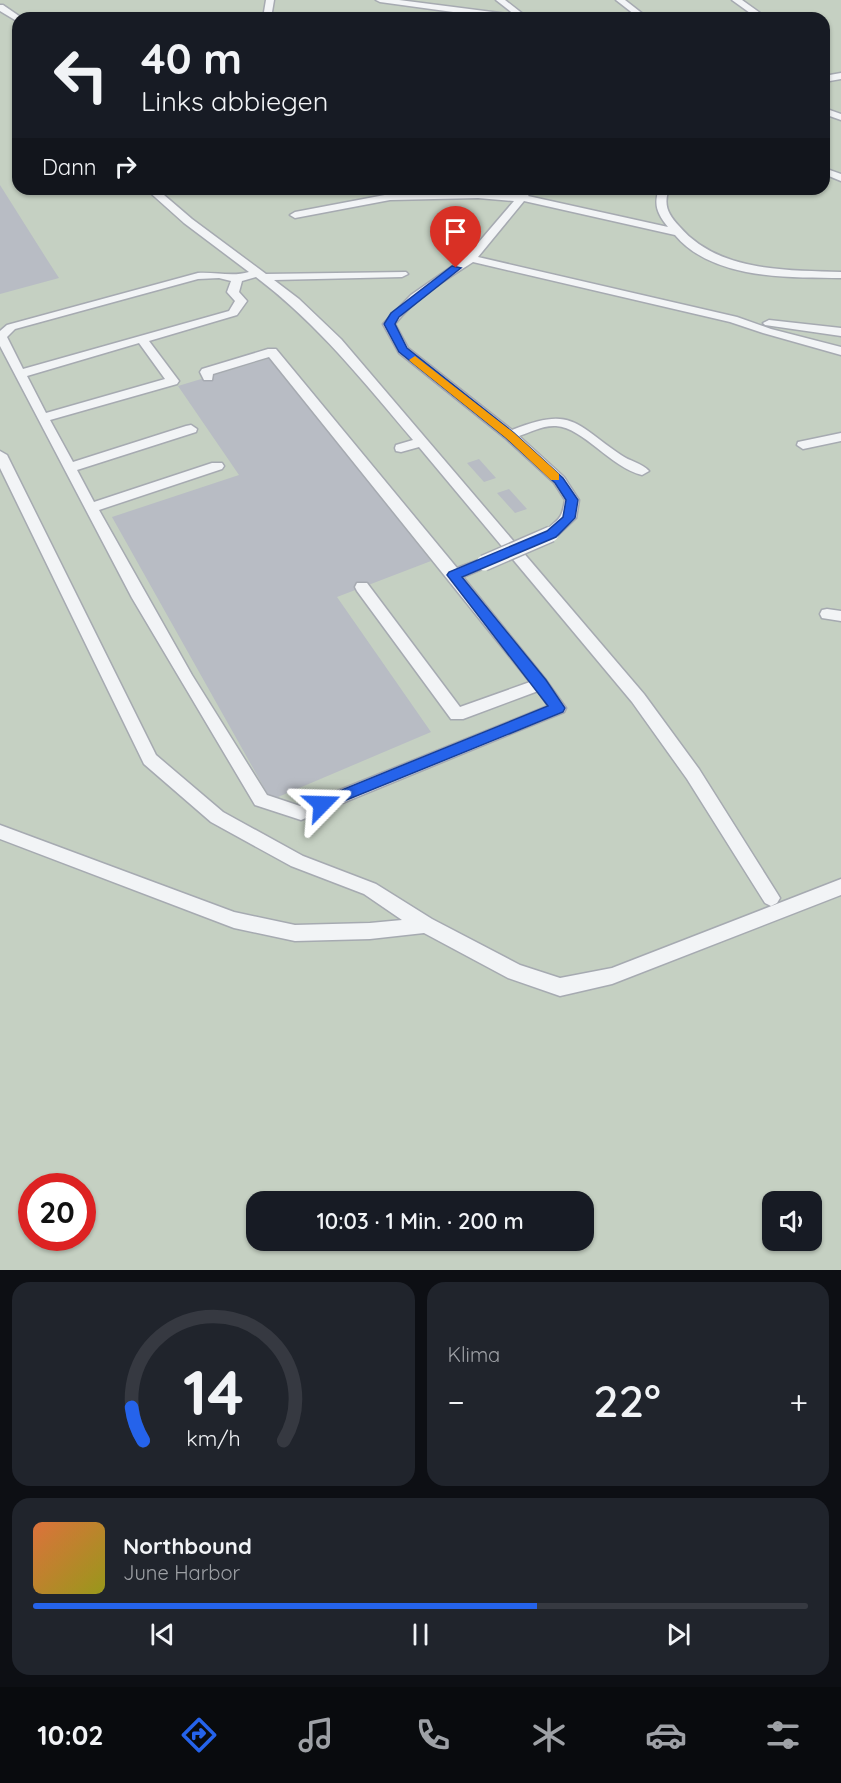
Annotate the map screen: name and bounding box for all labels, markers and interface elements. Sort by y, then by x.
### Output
text: 40 m [141,32,242,85]
icon: left [42,36,120,114]
text: Links abbiegen [141,84,328,118]
icon: right [109,150,142,183]
text: Dann [42,153,97,181]
pin [430,206,481,268]
icon: arrive [439,215,472,248]
position arrow [290,772,354,836]
speed limit sign: 20 [18,1173,96,1251]
map controls [762,1191,822,1251]
button: sound [762,1191,822,1251]
text: 10:03 · 1 Min. · 200 m [316,1207,524,1235]
text: Klima [448,1342,500,1367]
text: 14 [183,1353,244,1431]
text: 22° [593,1372,661,1428]
text: − [448,1381,465,1422]
text: + [789,1381,808,1422]
text: km/h [186,1425,240,1451]
text: Northbound [123,1532,252,1560]
text: June Harbor [123,1560,240,1585]
icon: previous [146,1618,179,1651]
icon: pause [404,1618,437,1651]
icon: next [662,1618,695,1651]
icon: directions [178,1714,220,1756]
icon: music [295,1714,337,1756]
icon: phone [412,1714,454,1756]
icon: climate [528,1714,570,1756]
icon: car [645,1714,687,1756]
icon: filters [762,1714,804,1756]
text: 10:02 [37,1718,104,1752]

